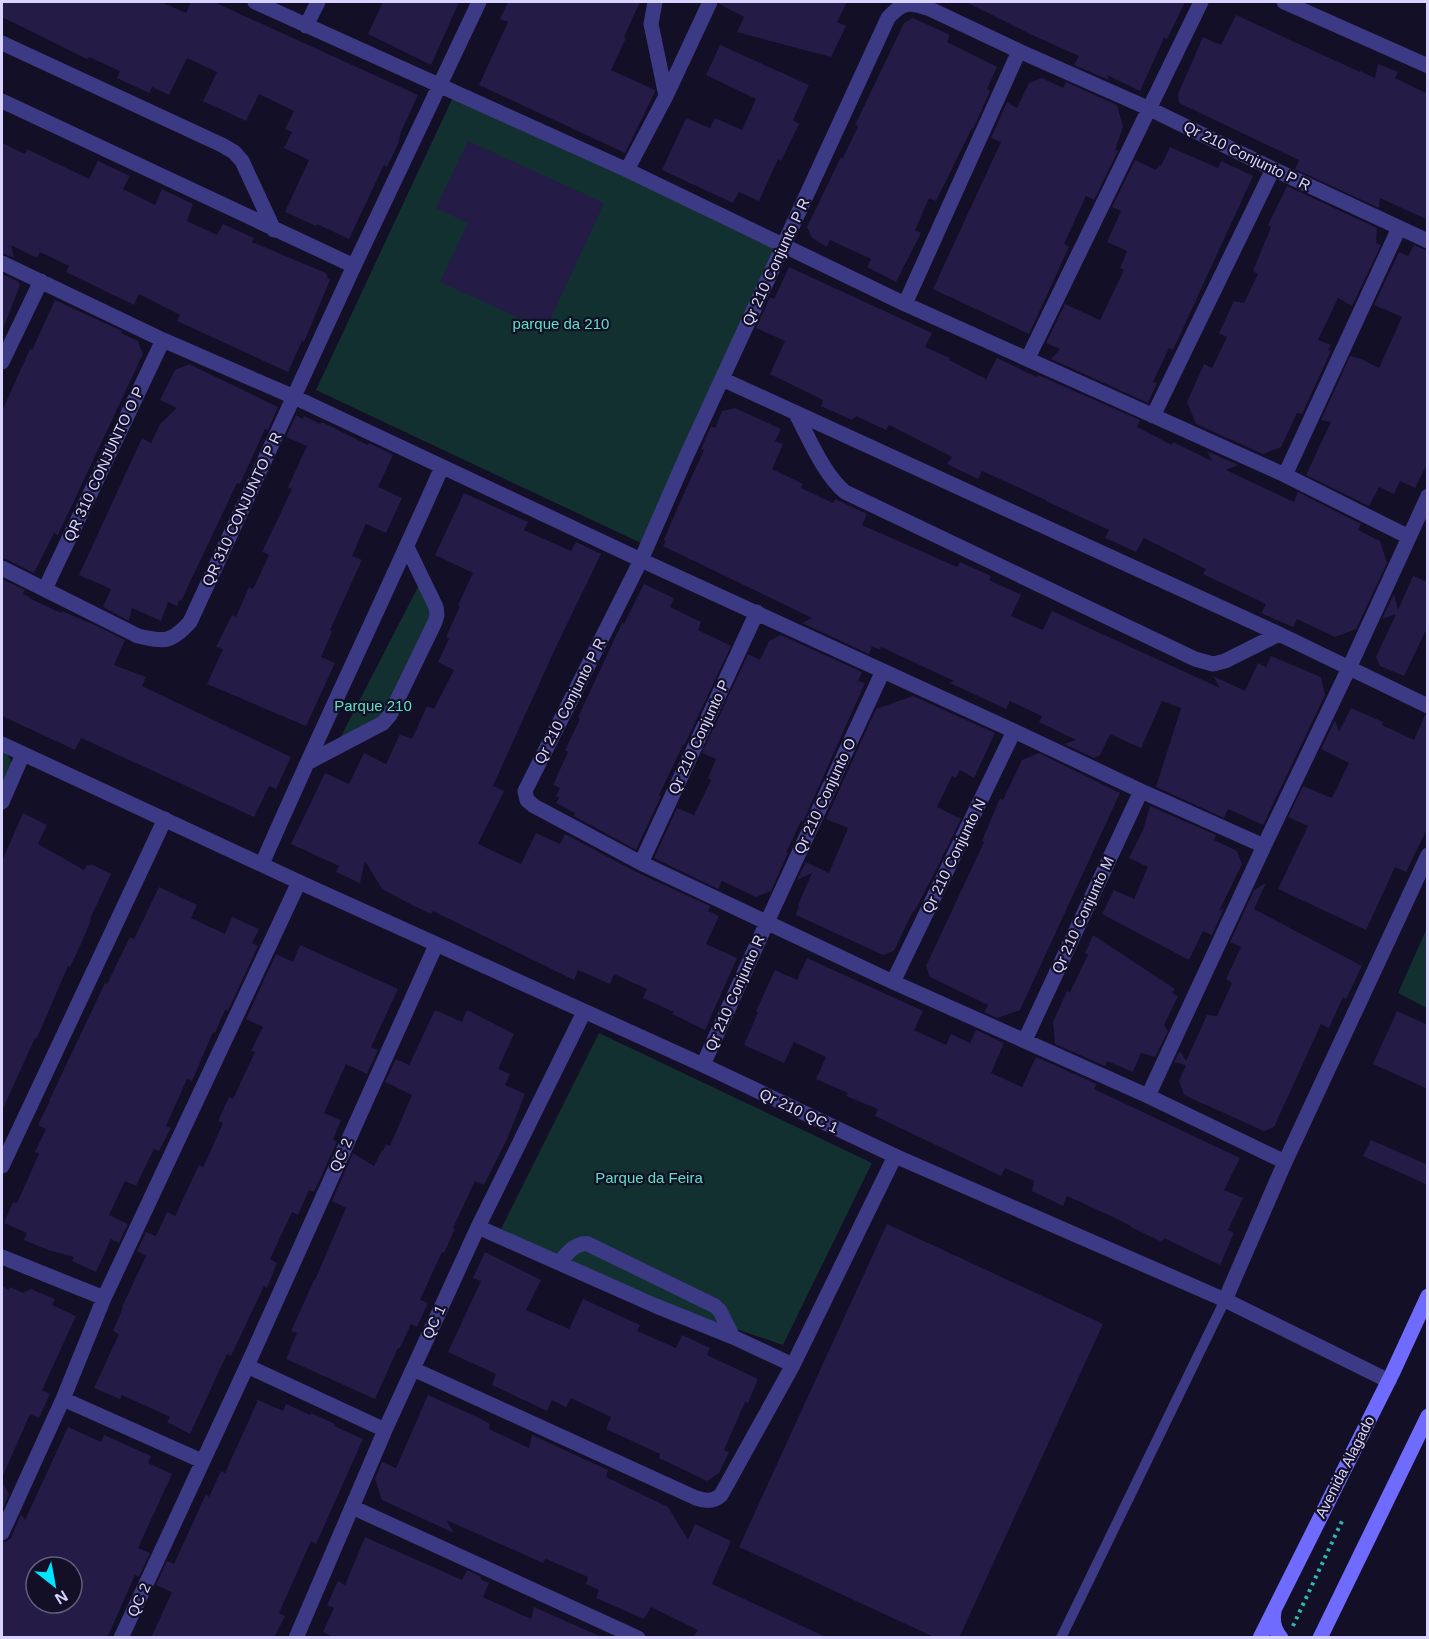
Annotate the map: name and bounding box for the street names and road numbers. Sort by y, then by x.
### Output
street label: Qr 210 Conjunto P R [1181,117,1314,194]
street label: Qr 210 Conjunto P R [738,195,813,328]
street label: QR 310 CONJUNTO O P [60,384,147,544]
street label: QR 310 CONJUNTO P R [198,429,285,588]
street label: Qr 210 Conjunto P R [530,635,609,767]
street label: Qr 210 Conjunto P [665,677,733,797]
street label: Qr 210 Conjunto O [790,735,859,856]
street label: Qr 210 Conjunto N [918,796,989,916]
street label: Qr 210 Conjunto M [1048,854,1117,976]
street label: Qr 210 Conjunto R [701,932,768,1053]
street label: Qr 210 QC 1 [757,1085,841,1136]
street label: QC 2 [326,1135,355,1174]
street label: QC 1 [418,1302,449,1341]
street label: Avenida Alagado [1311,1413,1378,1521]
street label: QC 2 [123,1580,154,1619]

